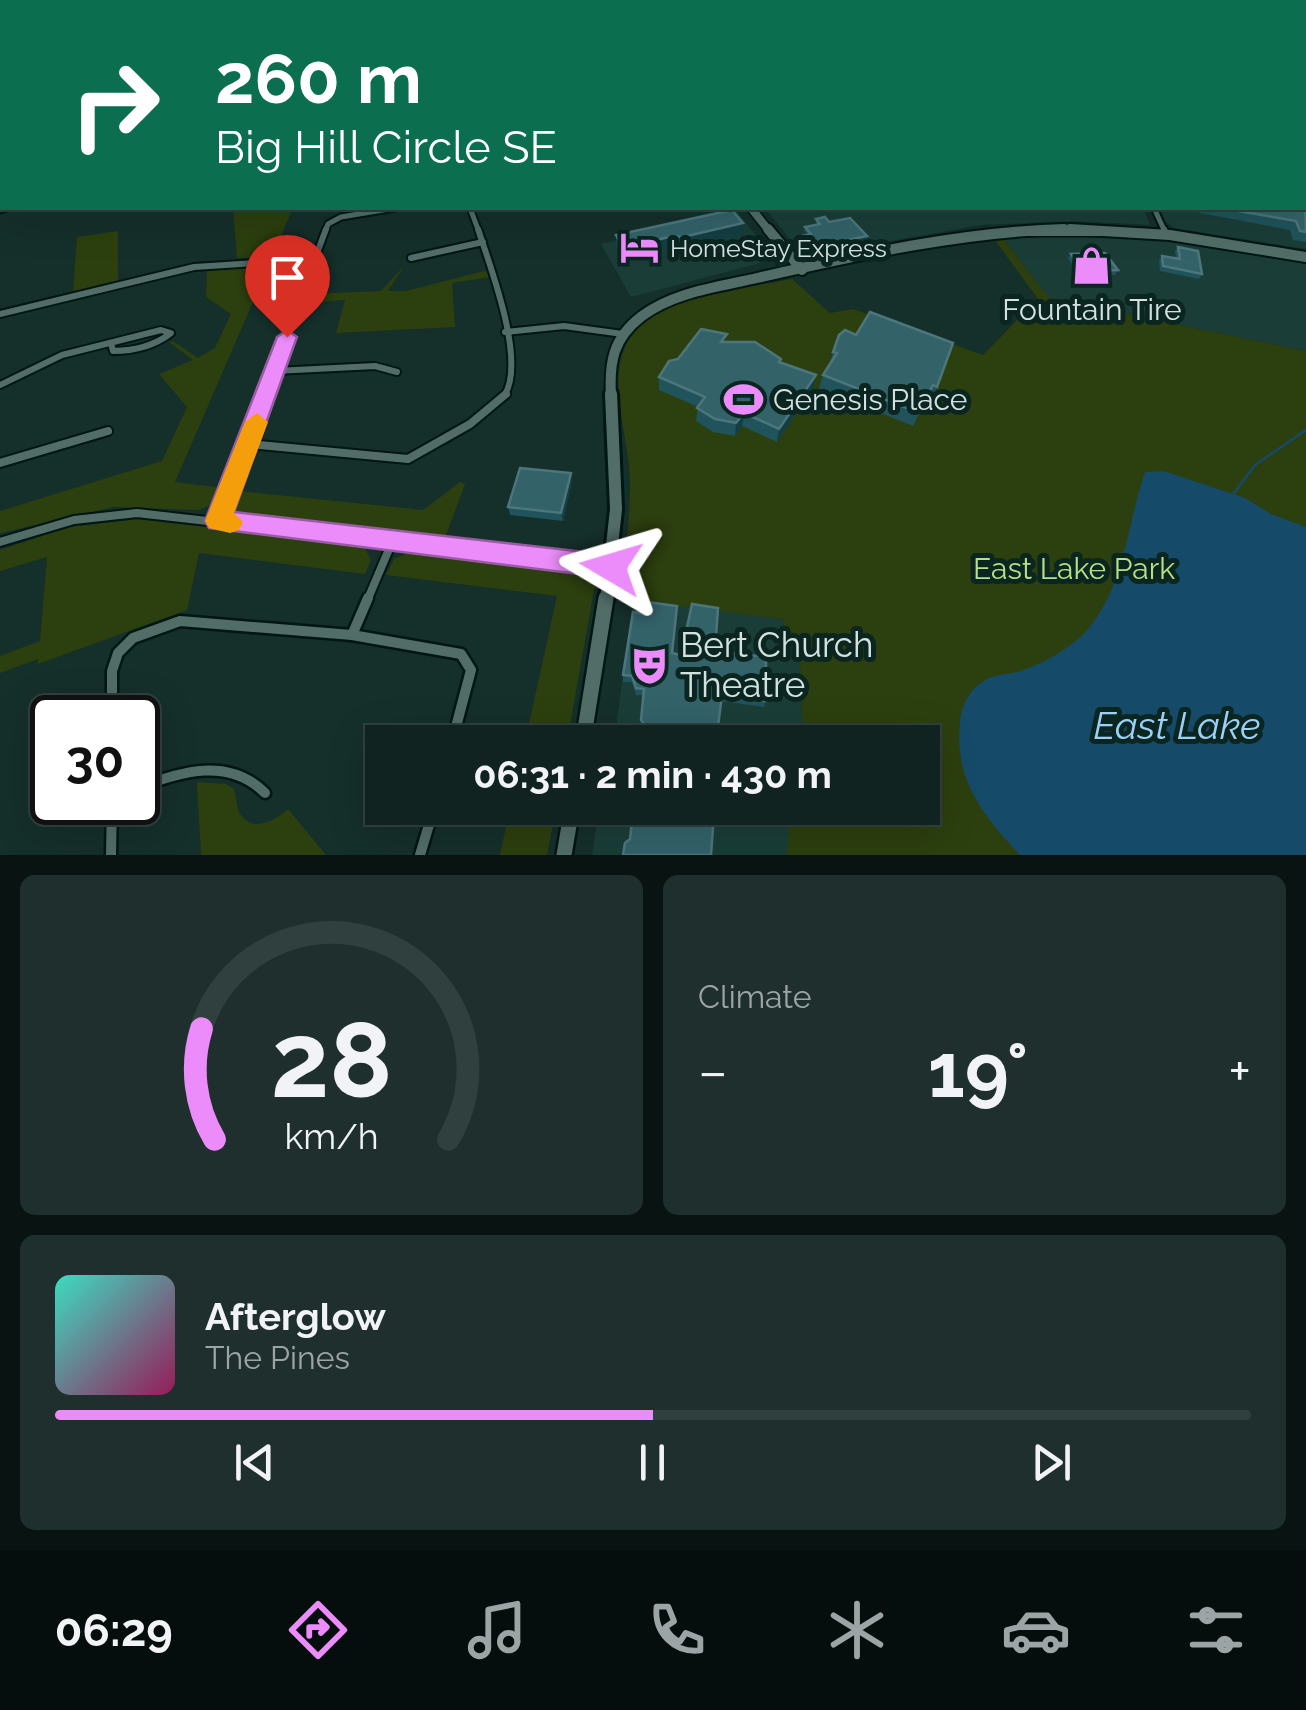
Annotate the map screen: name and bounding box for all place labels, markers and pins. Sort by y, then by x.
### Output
hotel icon: HomeStay Express [619,227,661,269]
place label: HomeStay Express [670,233,887,263]
pin [245,235,330,338]
shop icon: Fountain Tire [1071,245,1113,287]
place label: Fountain Tire [1002,292,1182,327]
sports icon: Genesis Place [722,379,764,421]
place label: Genesis Place [773,382,967,417]
place label: Bert Church Theatre [680,624,873,705]
theatre icon: Bert Church Theatre [629,644,671,686]

